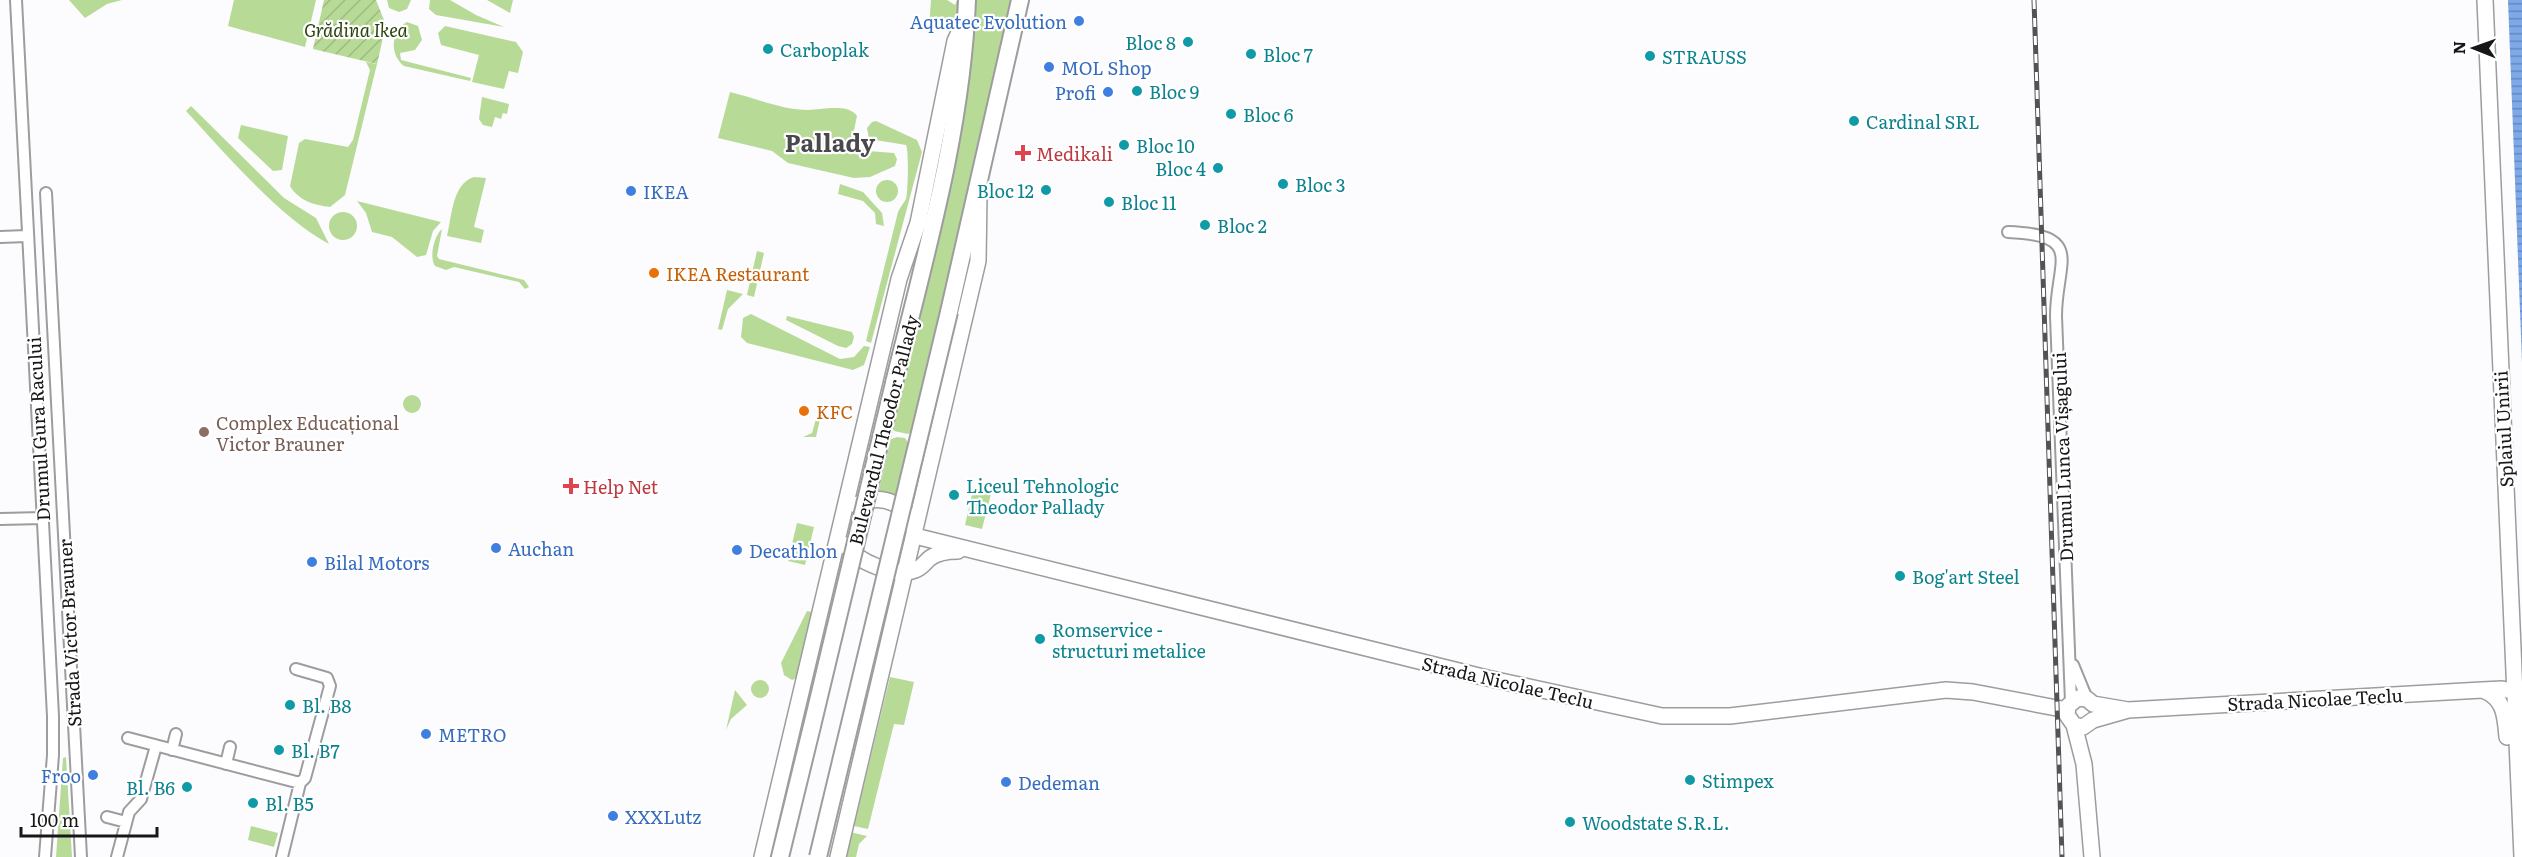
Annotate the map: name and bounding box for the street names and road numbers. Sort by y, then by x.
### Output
street label: Bulevardul Theodor Pallady [841,311,925,548]
street label: Drumul Gura Racului [20,336,56,522]
street label: Drumul Lunca Vișagului [2045,352,2079,562]
street label: Splaiul Unirii [2486,370,2520,488]
street label: Strada Victor Brauner [51,538,87,728]
street label: Strada Nicolae Teclu [1419,649,1597,715]
street label: Strada Nicolae Teclu [2227,681,2403,717]

